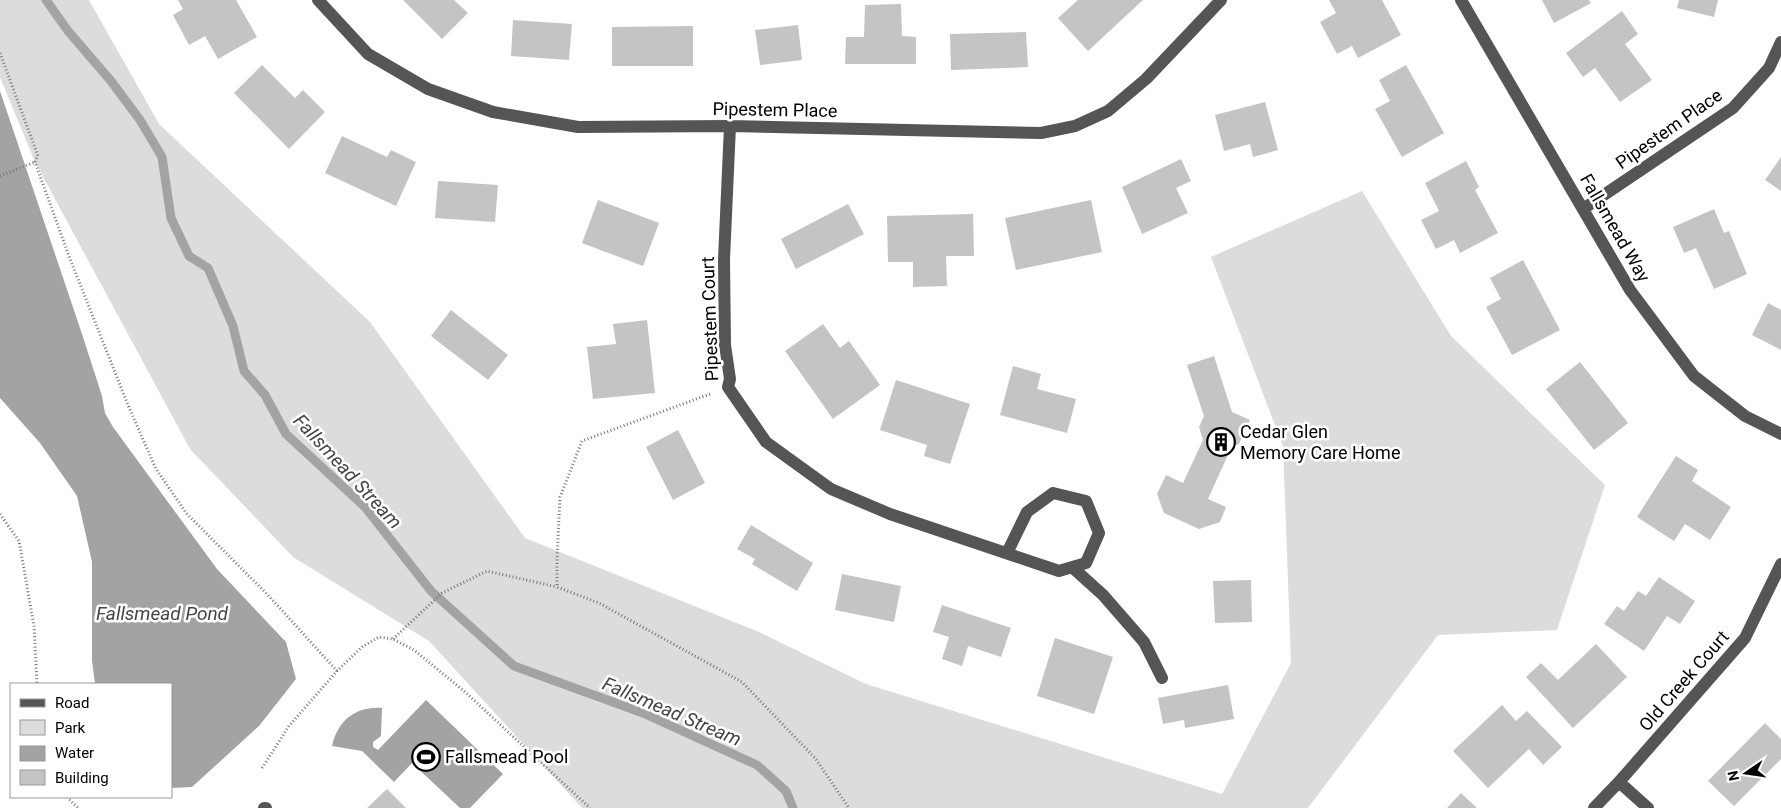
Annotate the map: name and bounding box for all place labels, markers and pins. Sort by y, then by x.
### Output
place label: Cedar Glen Memory Care Home [1240,421,1400,463]
building icon: Cedar Glen Memory Care Home [1206,427,1236,457]
sports icon: Fallsmead Pool [411,742,441,772]
place label: Fallsmead Pool [445,746,568,767]

